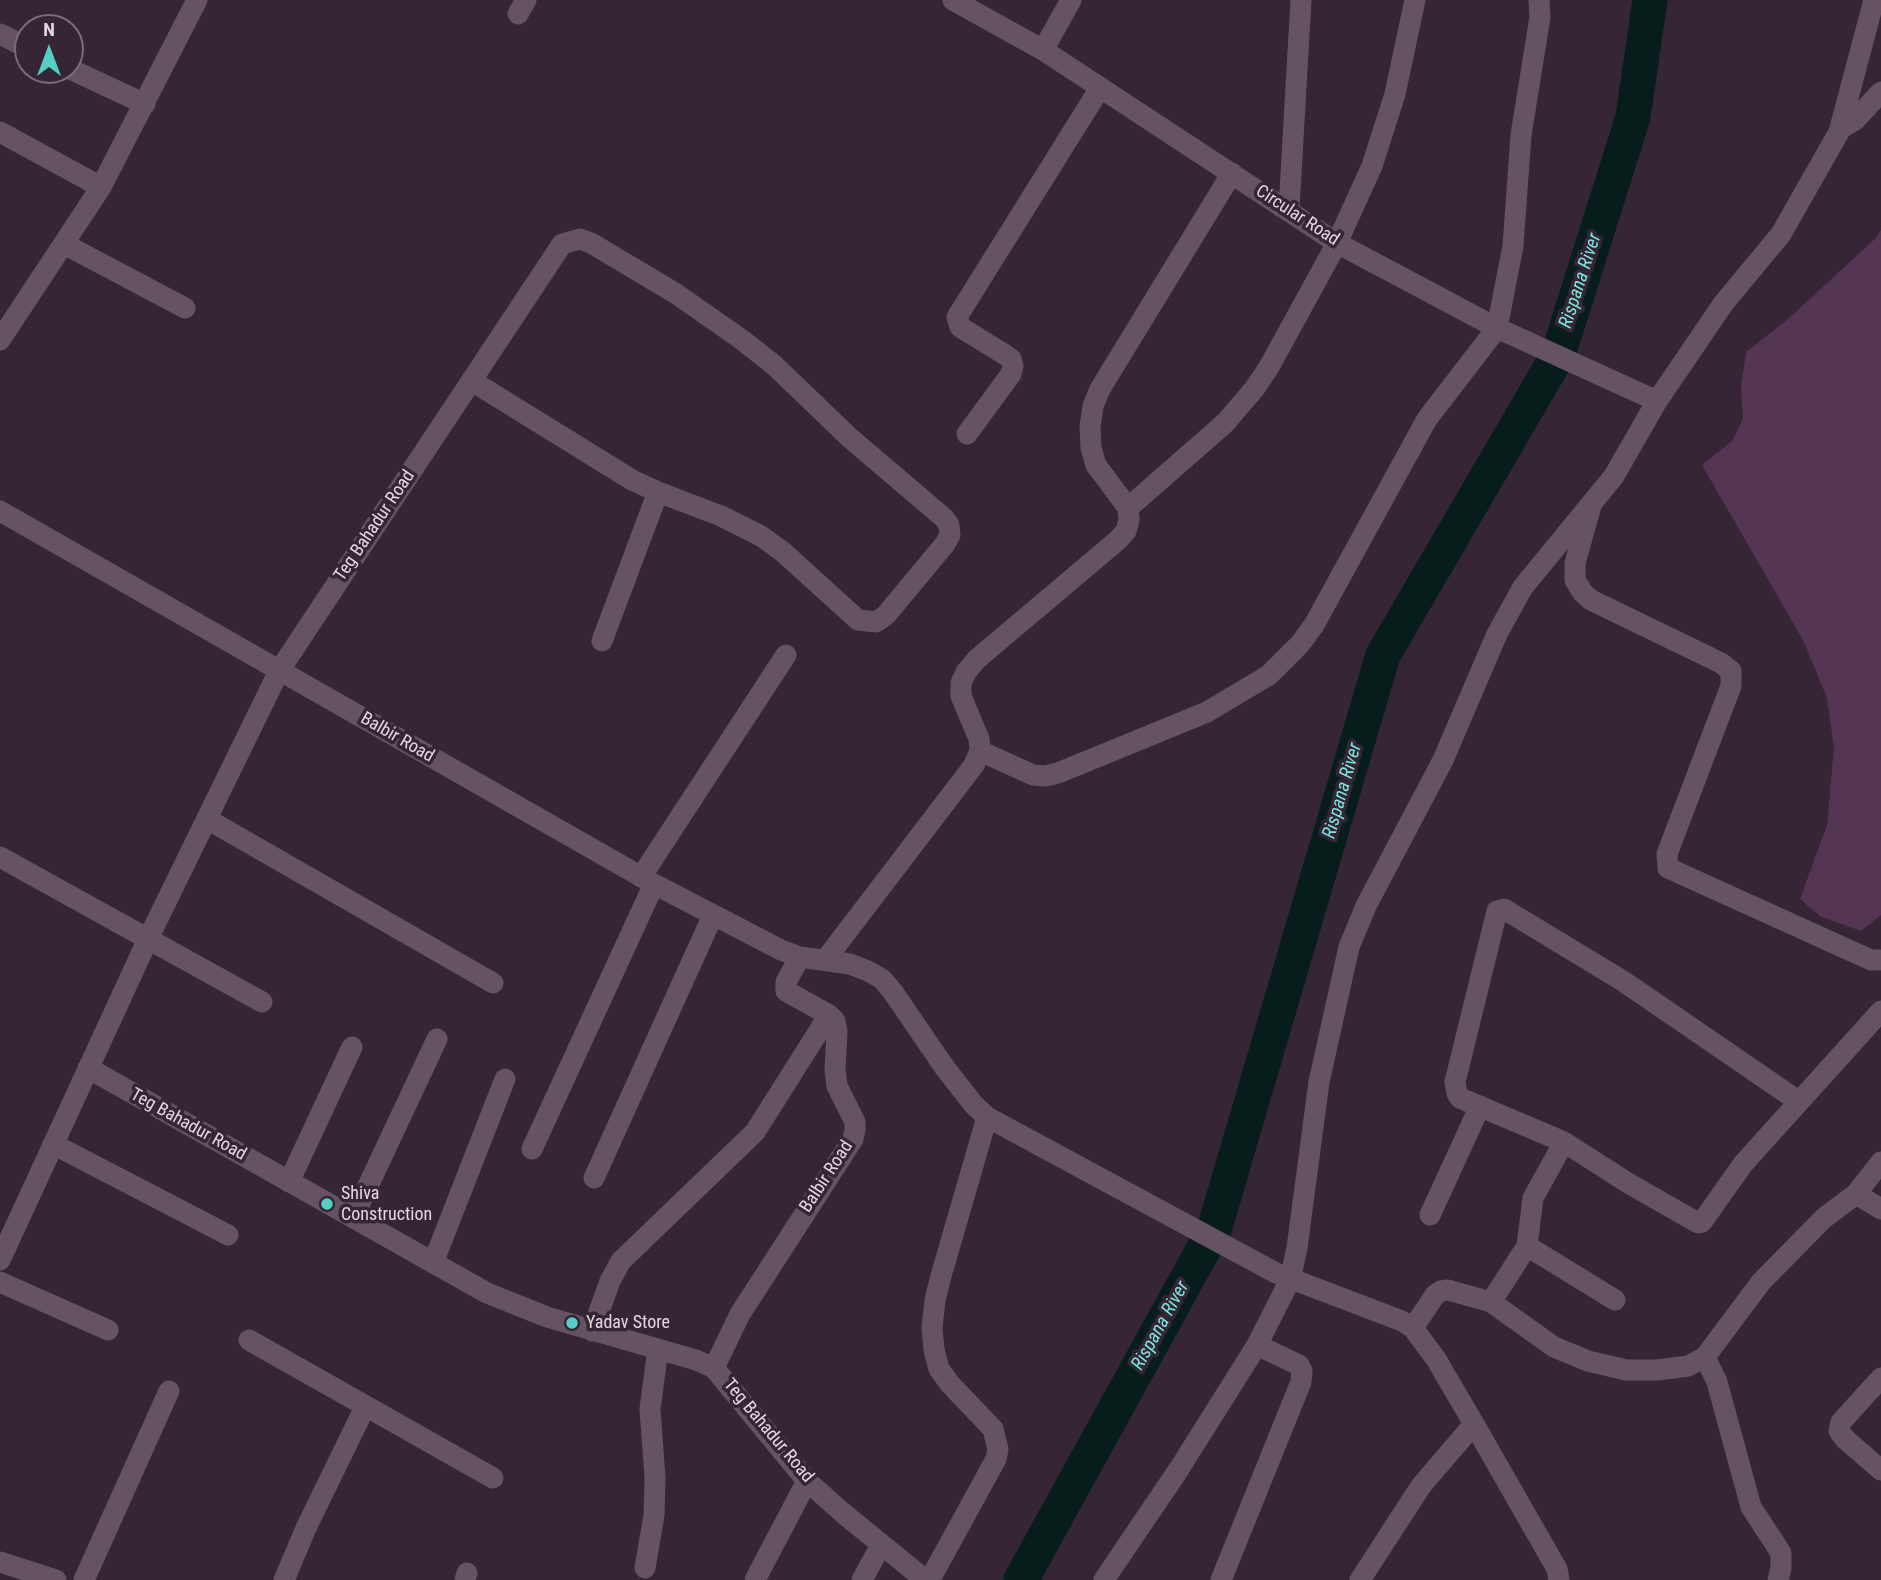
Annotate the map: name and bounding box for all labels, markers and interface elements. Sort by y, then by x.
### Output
north arrow [14,14,84,84]
text: N [43,18,55,41]
street label: Circular Road [1251,181,1343,251]
water label: Rispana River [1555,231,1607,331]
street label: Teg Bahadur Road [330,466,420,586]
street label: Balbir Road [356,708,438,768]
water label: Rispana River [1318,741,1368,841]
street label: Teg Bahadur Road [126,1084,250,1166]
street label: Balbir Road [796,1137,858,1217]
place label: Shiva Construction [341,1183,432,1226]
marker: Shiva Construction [319,1196,335,1212]
water label: Rispana River [1127,1277,1195,1375]
place label: Yadav Store [586,1312,670,1334]
marker: Yadav Store [564,1315,580,1331]
street label: Teg Bahadur Road [718,1375,818,1487]

